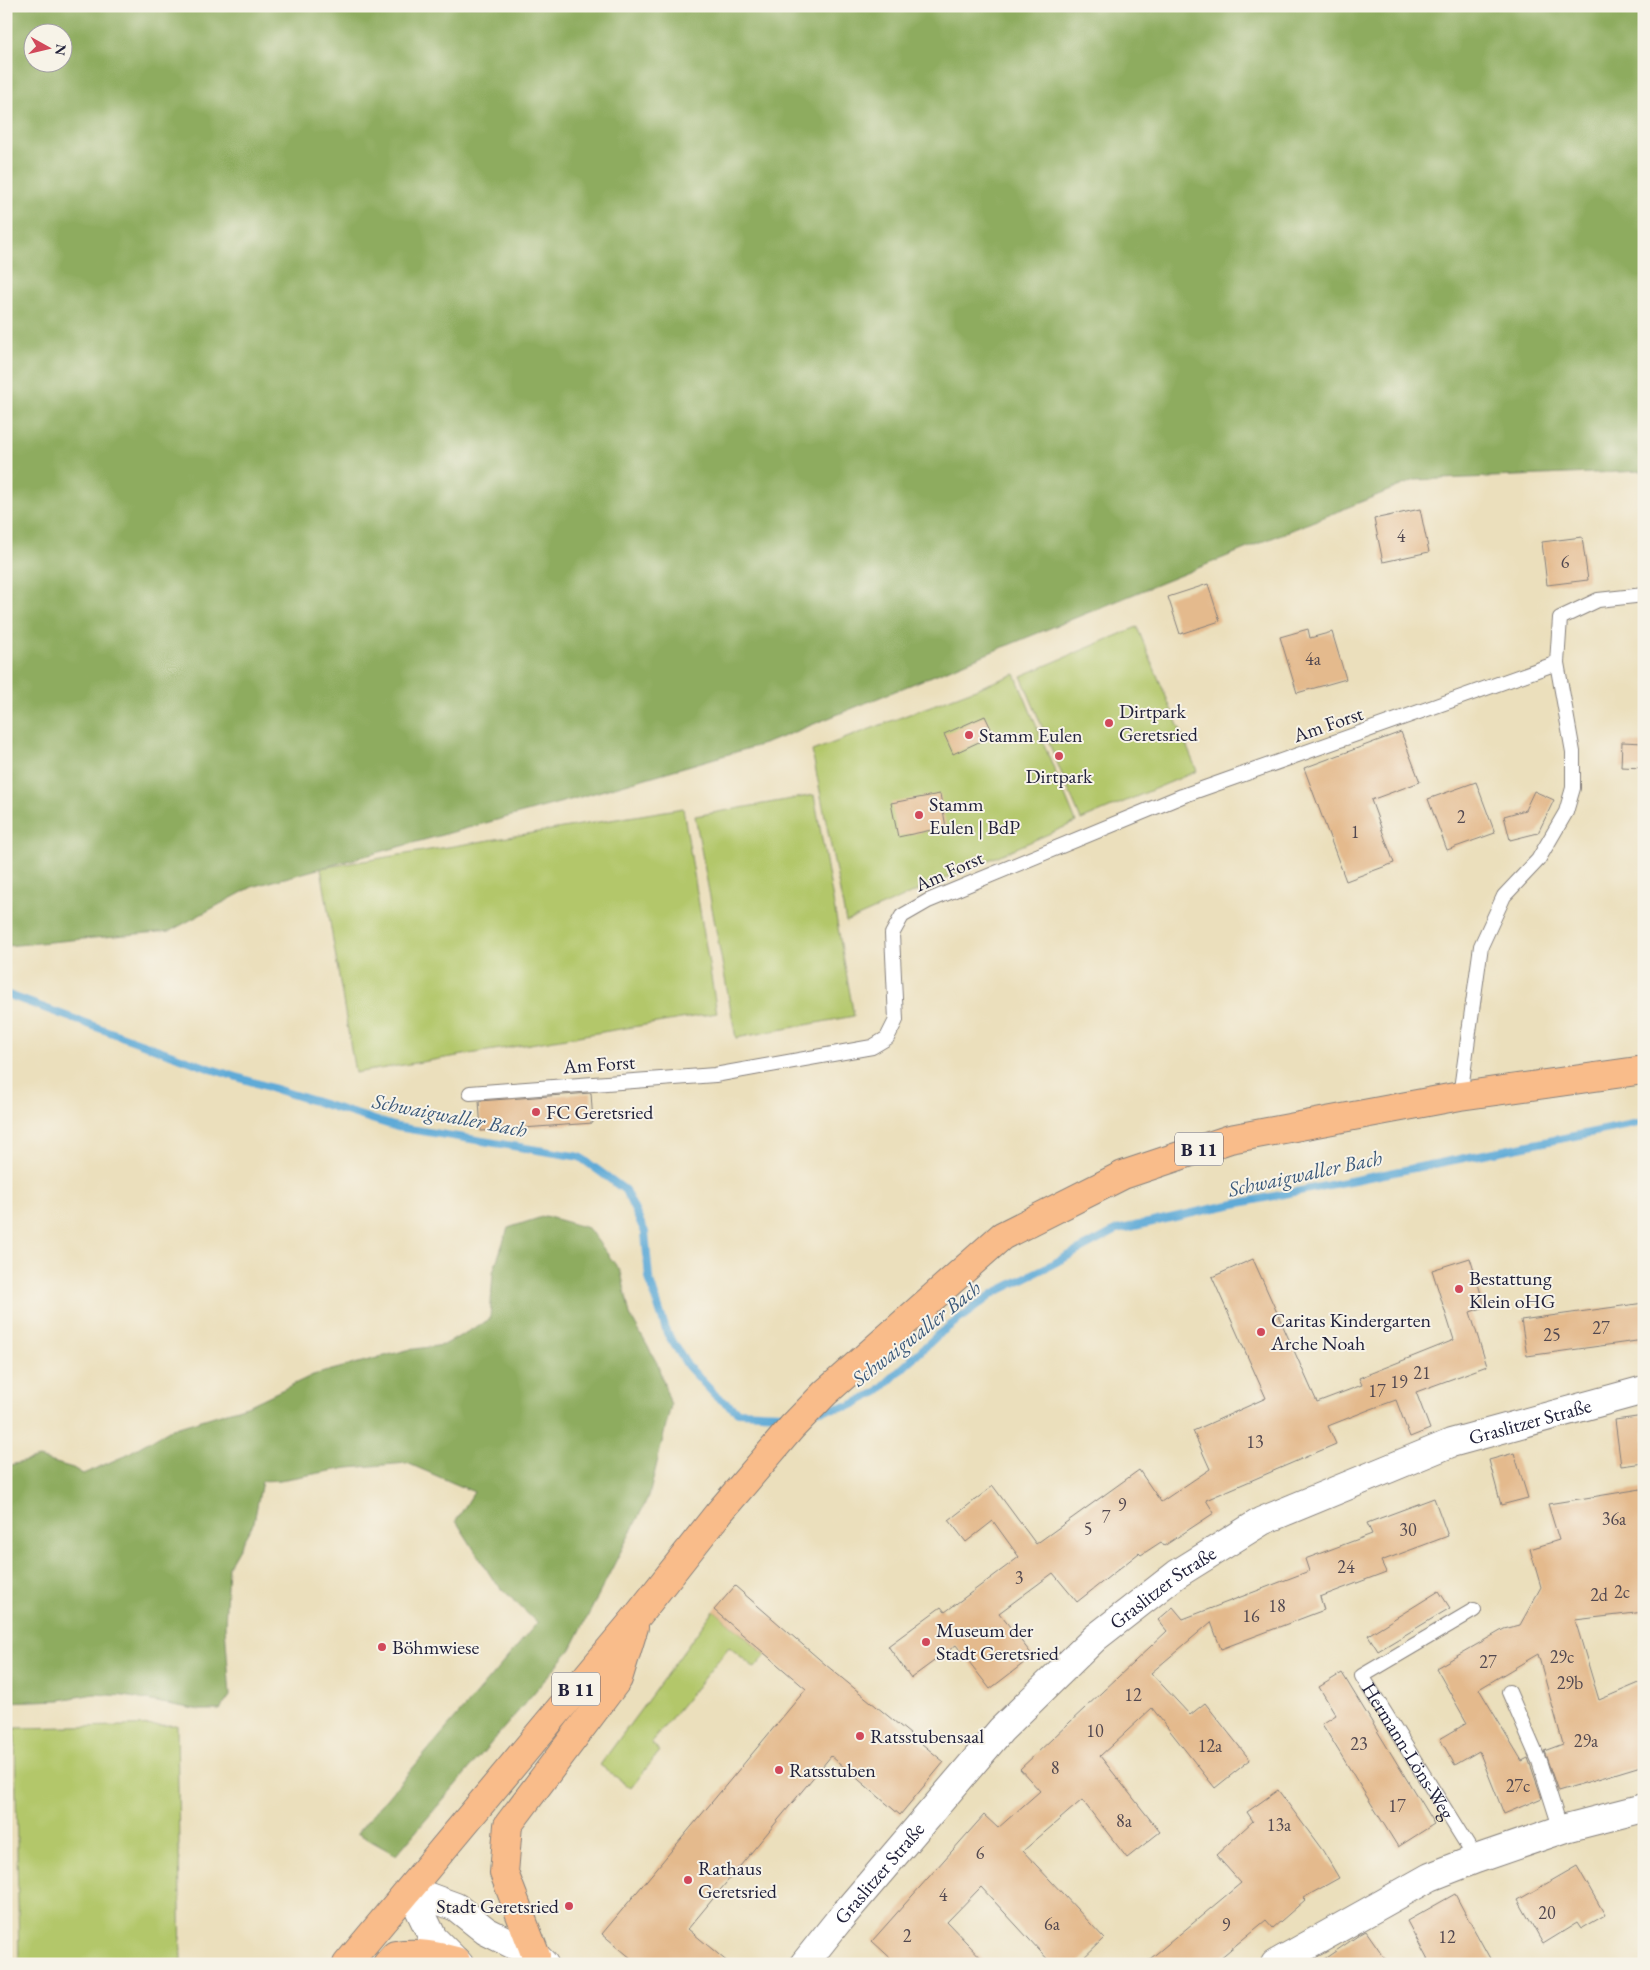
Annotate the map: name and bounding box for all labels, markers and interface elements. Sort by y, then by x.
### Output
north arrow [22,22,72,72]
text: N [51,43,71,57]
house number: 4 [1397,524,1406,547]
house number: 6 [1561,550,1570,573]
house number: 4a [1305,647,1322,670]
place label: Dirtpark Geretsried [1119,698,1199,747]
street label: Am Forst [1289,700,1367,748]
marker: Dirtpark Geretsried [1103,717,1115,729]
place label: Stamm Eulen [979,722,1083,748]
marker: Stamm Eulen [963,729,975,741]
marker: Dirtpark [1053,750,1065,762]
place label: Dirtpark [1026,763,1093,789]
place label: Stamm Eulen | BdP [929,791,1020,840]
house number: 2 [1457,805,1466,828]
marker: Stamm Eulen | BdP [913,809,925,821]
house number: 1 [1351,820,1359,843]
street label: Am Forst [910,844,988,898]
street label: Am Forst [561,1048,637,1080]
water label: Schwaigwaller Bach [369,1087,530,1143]
place label: FC Geretsried [546,1099,654,1125]
marker: FC Geretsried [530,1106,542,1118]
road number: B 11 [1175,1132,1223,1166]
water label: Schwaigwaller Bach [1225,1143,1384,1203]
place label: Bestattung Klein oHG [1469,1265,1555,1314]
water label: Schwaigwaller Bach [845,1274,986,1393]
marker: Bestattung Klein oHG [1453,1283,1465,1295]
place label: Caritas Kindergarten Arche Noah [1270,1307,1432,1356]
house number: 27 [1592,1316,1610,1339]
house number: 25 [1543,1323,1561,1346]
marker: Caritas Kindergarten Arche Noah [1255,1326,1267,1338]
house number: 21 [1413,1361,1431,1384]
house number: 19 [1390,1370,1408,1393]
house number: 17 [1368,1379,1386,1402]
street label: Graslitzer Straße [1466,1392,1594,1451]
house number: 13 [1246,1430,1264,1453]
house number: 9 [1118,1493,1127,1516]
house number: 7 [1102,1505,1111,1528]
house number: 36a [1602,1507,1627,1530]
house number: 5 [1084,1517,1092,1540]
house number: 30 [1399,1518,1417,1541]
street label: Graslitzer Straße [1104,1540,1221,1635]
house number: 24 [1337,1555,1355,1578]
house number: 3 [1015,1566,1023,1589]
house number: 2c [1614,1580,1630,1603]
house number: 2d [1590,1583,1609,1606]
house number: 18 [1268,1594,1286,1617]
house number: 16 [1242,1604,1260,1627]
place label: Museum der Stadt Geretsried [936,1617,1060,1666]
place label: Böhmwiese [392,1634,480,1660]
marker: Museum der Stadt Geretsried [920,1636,932,1648]
marker: Böhmwiese [376,1641,388,1653]
house number: 29c [1550,1645,1574,1668]
house number: 27 [1479,1650,1497,1673]
house number: 29b [1557,1671,1583,1694]
road number: B 11 [552,1672,600,1706]
street label: Hermann-Löns-Weg [1356,1677,1461,1824]
house number: 12 [1124,1683,1142,1706]
house number: 10 [1086,1719,1104,1742]
place label: Ratsstubensaal [870,1723,984,1749]
house number: 29a [1574,1729,1599,1752]
marker: Ratsstubensaal [854,1730,866,1742]
house number: 23 [1350,1732,1368,1755]
house number: 12a [1198,1734,1223,1757]
house number: 8 [1051,1756,1059,1779]
place label: Ratsstuben [789,1757,876,1783]
marker: Ratsstuben [773,1764,785,1776]
house number: 27c [1506,1774,1530,1797]
house number: 17 [1388,1794,1406,1817]
house number: 8a [1116,1809,1133,1832]
house number: 13a [1267,1813,1292,1836]
street label: Graslitzer Straße [828,1816,930,1929]
house number: 6 [976,1841,985,1864]
place label: Rathaus Geretsried [698,1855,778,1904]
marker: Rathaus Geretsried [682,1874,694,1886]
house number: 4 [939,1883,948,1906]
place label: Stadt Geretsried [436,1893,560,1919]
marker: Stadt Geretsried [563,1900,575,1912]
house number: 20 [1538,1901,1556,1924]
house number: 6a [1044,1912,1061,1935]
house number: 9 [1222,1913,1231,1936]
house number: 2 [903,1924,912,1947]
house number: 12 [1438,1925,1456,1948]

